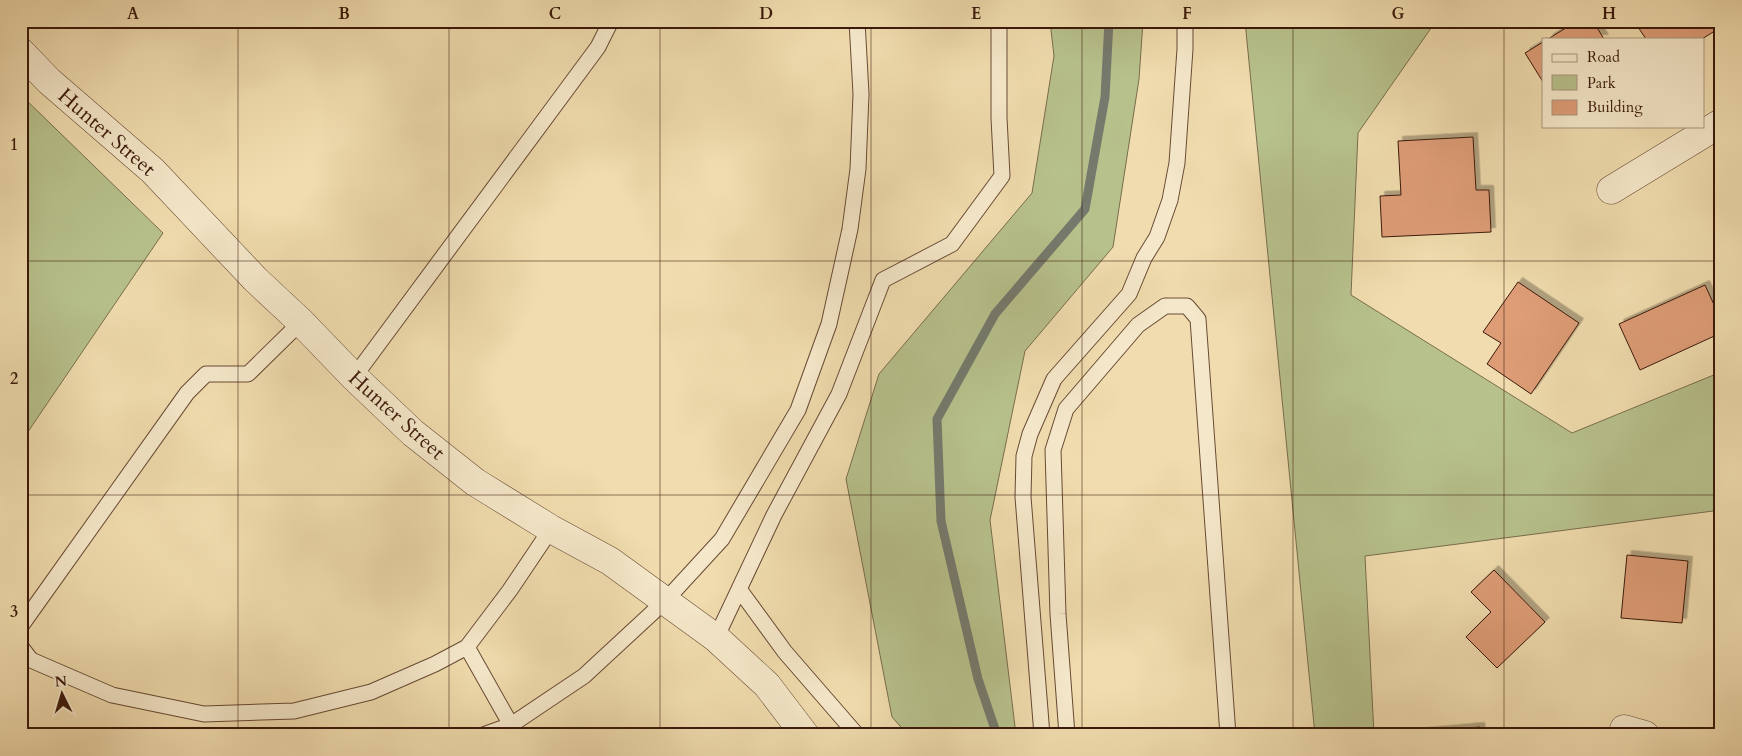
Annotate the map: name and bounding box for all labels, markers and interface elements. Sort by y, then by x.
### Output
text: A [127,3,139,25]
text: B [338,3,350,25]
text: C [549,3,561,25]
text: D [759,3,773,25]
text: E [971,3,981,25]
text: F [1182,3,1192,25]
text: G [1391,3,1405,25]
text: H [1602,3,1616,25]
legend [1542,38,1704,128]
text: Road [1587,47,1620,67]
text: Park [1587,73,1616,93]
street label: Hunter Street [51,82,162,183]
text: Building [1587,97,1643,117]
text: 1 [10,134,18,156]
street label: Hunter Street [342,364,452,467]
text: 2 [10,368,18,390]
text: 3 [10,601,18,623]
north arrow [38,668,88,718]
text: N [54,672,68,692]

